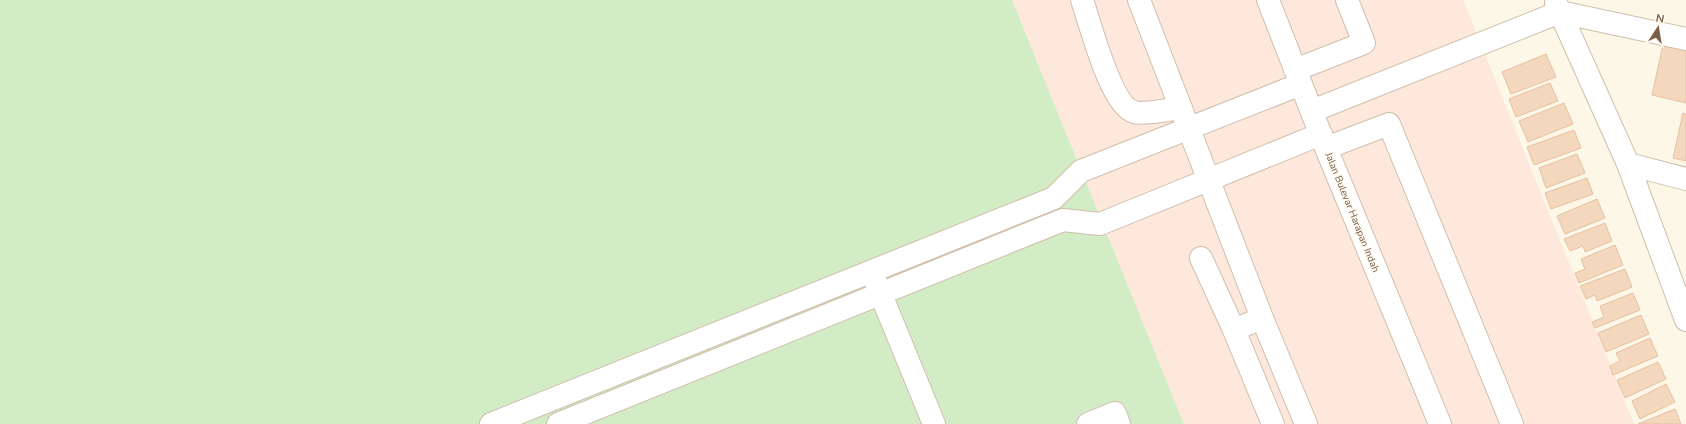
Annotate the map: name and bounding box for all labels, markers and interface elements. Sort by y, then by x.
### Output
north arrow [1638,8,1678,48]
text: N [1654,11,1666,27]
street label: Jalan Bulevar Harapan Indah [1321,149,1383,274]

